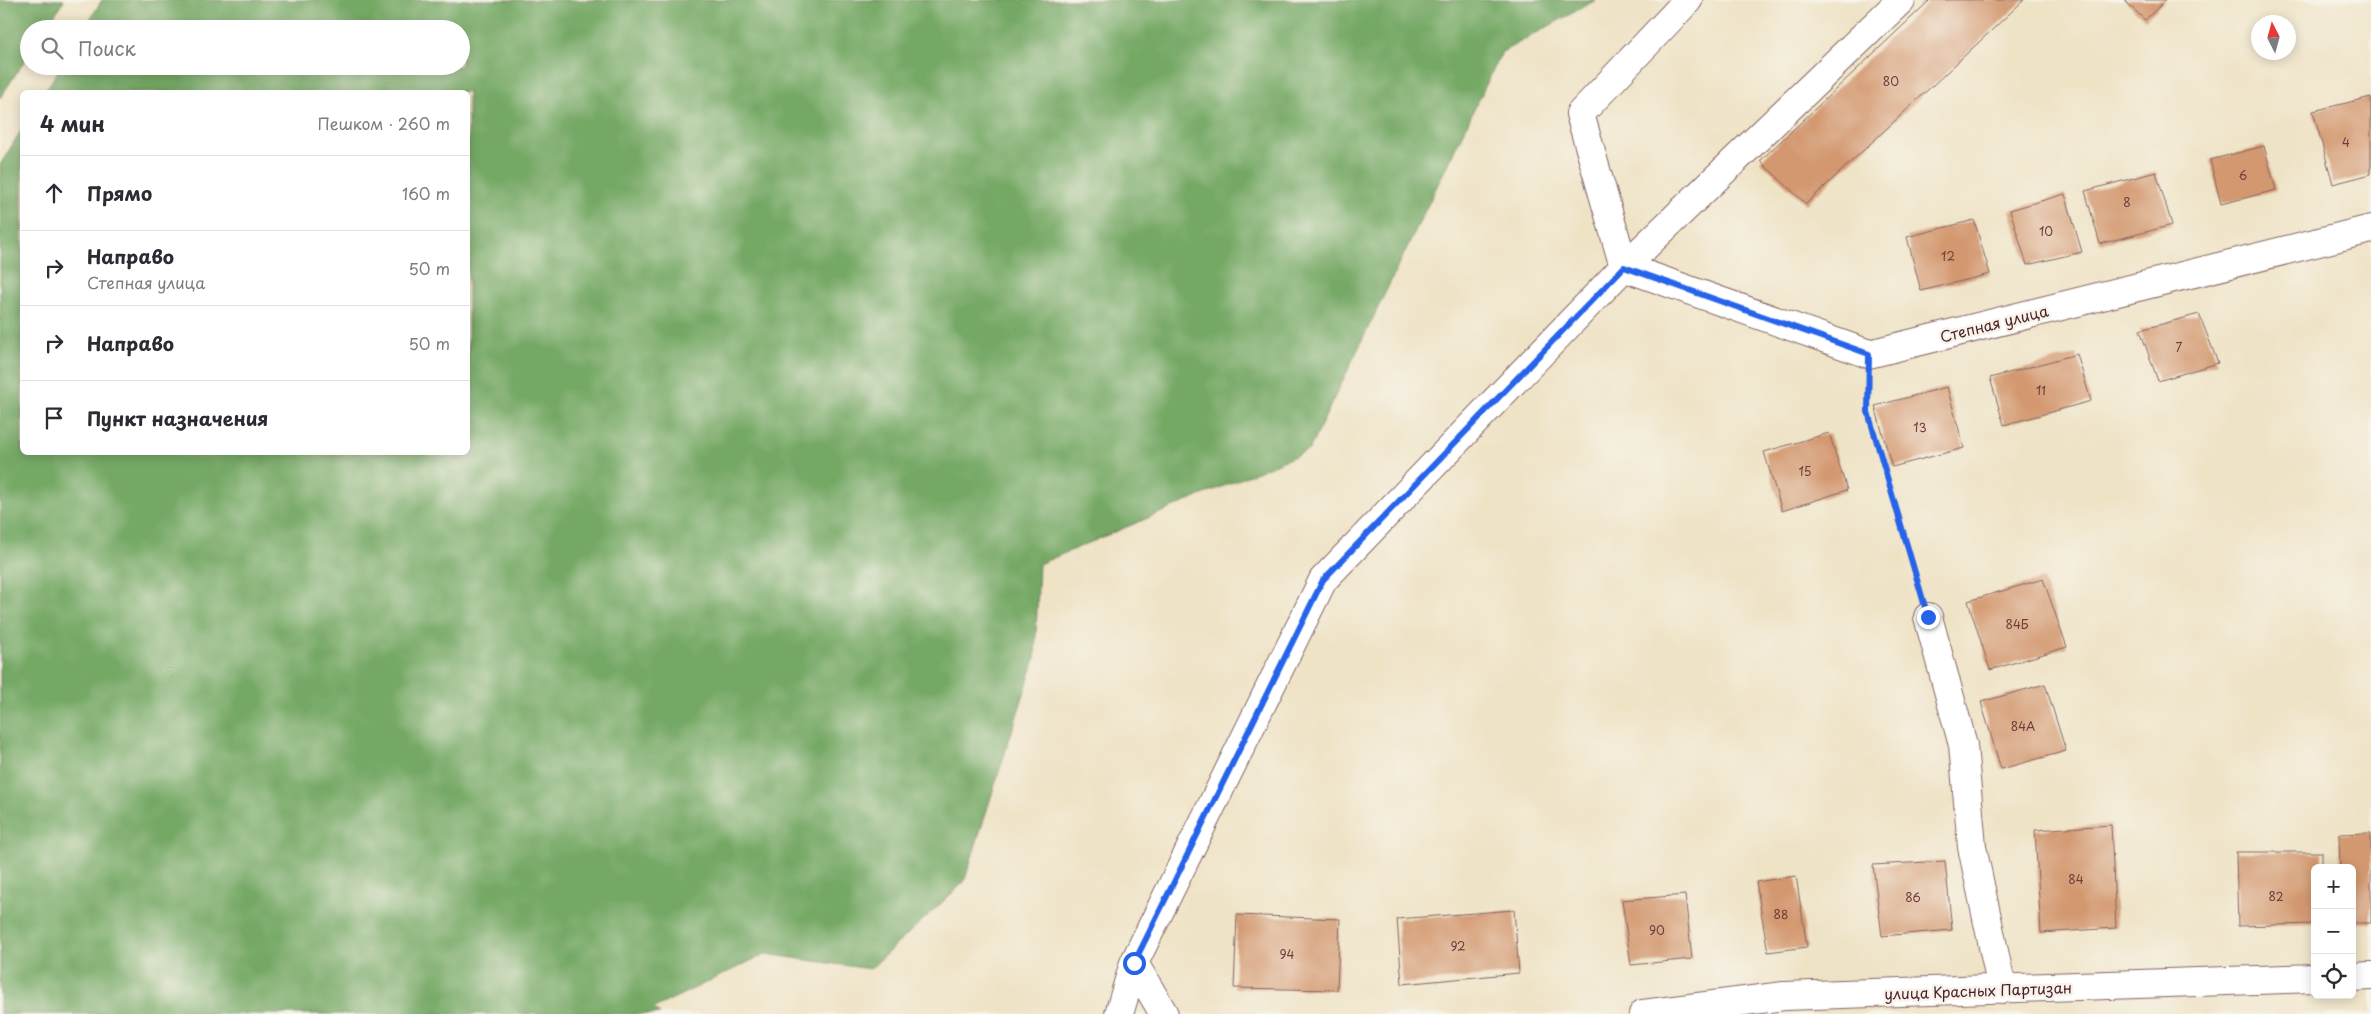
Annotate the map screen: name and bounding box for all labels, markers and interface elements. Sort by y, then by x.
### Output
north arrow [2251,15,2296,60]
search box [20,20,470,75]
icon: search [38,34,66,62]
text: Поиск [78,34,136,62]
house number: 80 [1883,72,1899,90]
text: 4 мин [40,107,105,139]
text: Пешком · 260 m [317,111,450,135]
house number: 4 [2342,133,2350,151]
house number: 6 [2239,166,2247,184]
icon: ahead [40,179,68,207]
text: Прямо [87,179,152,207]
text: 160 m [402,181,450,205]
house number: 8 [2123,193,2131,211]
house number: 10 [2039,222,2053,240]
text: Направо [87,242,174,270]
house number: 12 [1941,247,1955,265]
icon: right [40,254,68,282]
text: 50 m [409,256,450,280]
text: Степная улица [87,270,205,294]
street label: Степная улица [1937,298,2051,348]
icon: right [40,329,68,357]
text: Направо [87,329,174,357]
text: 50 m [409,331,450,355]
house number: 7 [2176,338,2183,356]
house number: 11 [2036,381,2046,399]
icon: arrive [40,404,68,432]
text: Пункт назначения [87,404,268,432]
house number: 13 [1913,418,1927,436]
house number: 15 [1798,462,1812,480]
route end [1917,606,1940,629]
house number: 84Б [2005,615,2029,633]
house number: 84А [2011,717,2035,735]
map controls [2311,864,2356,999]
button: + [2311,864,2356,909]
house number: 84 [2068,870,2084,888]
house number: 82 [2269,887,2284,905]
house number: 86 [1905,888,1921,906]
house number: 88 [1774,905,1788,923]
button: − [2311,909,2356,954]
house number: 90 [1649,921,1665,939]
house number: 92 [1450,937,1466,955]
house number: 94 [1280,945,1295,963]
route start [1123,952,1146,975]
button: locate [2311,954,2356,999]
street label: улица Красных Партизан [1884,975,2072,1005]

